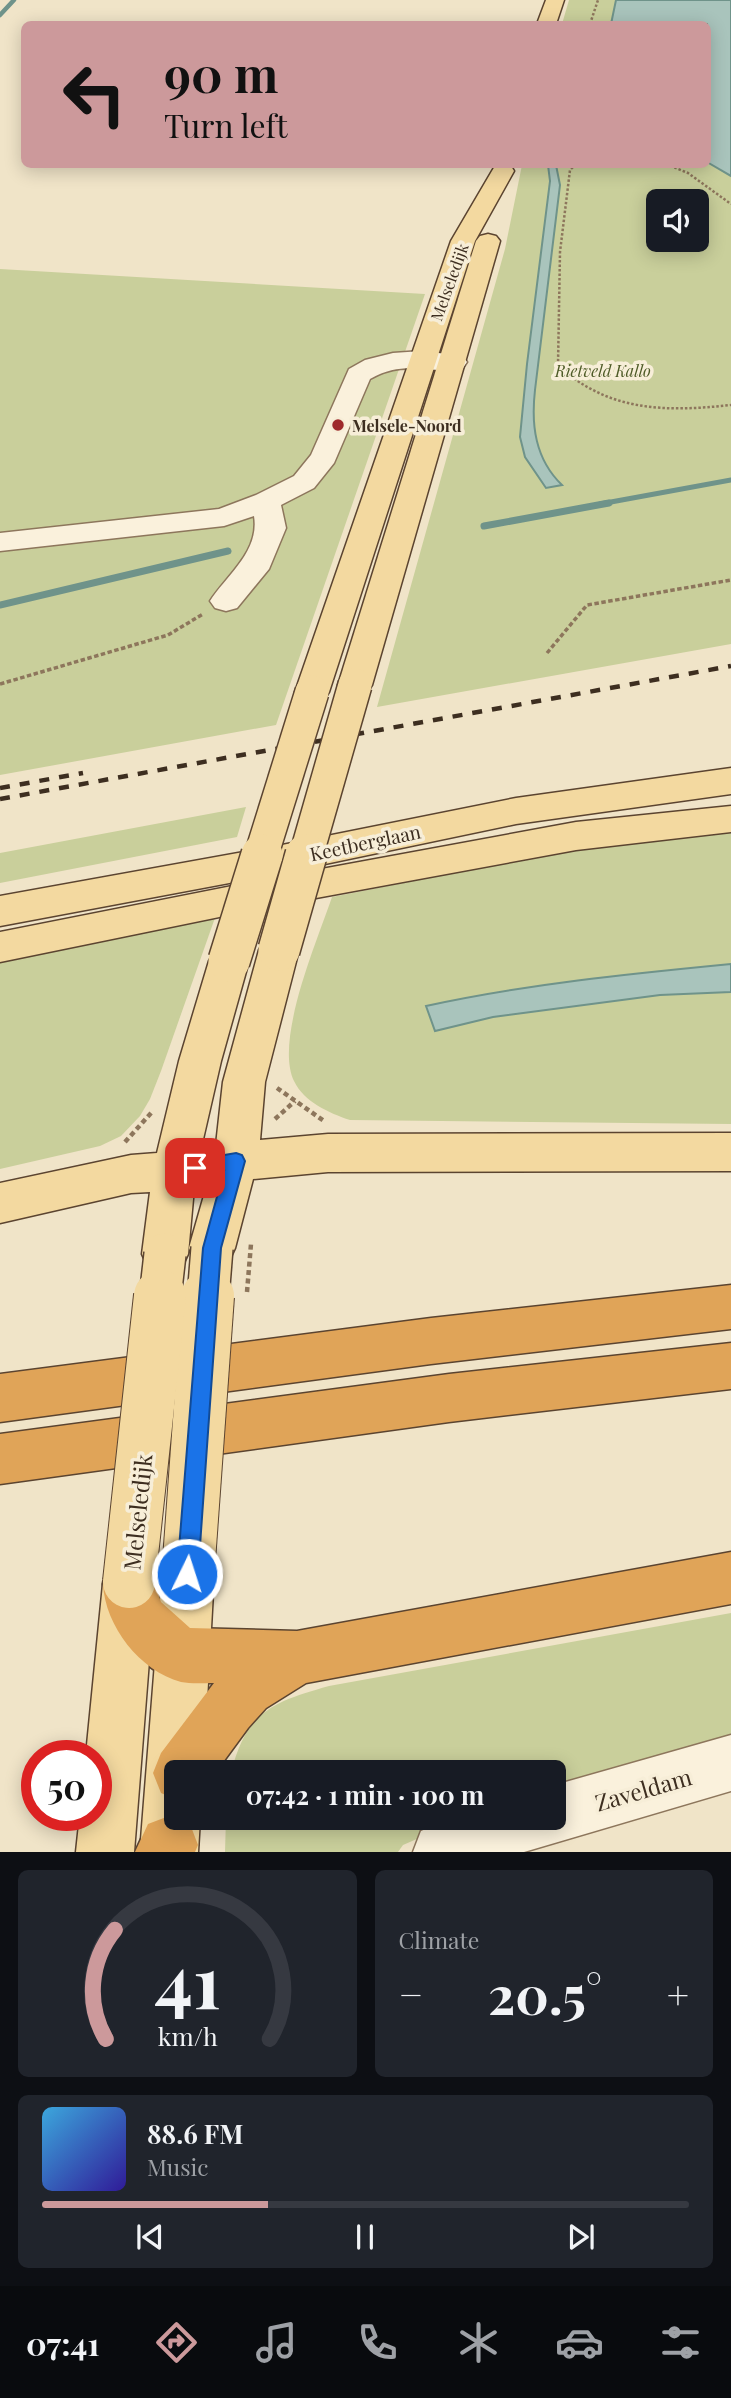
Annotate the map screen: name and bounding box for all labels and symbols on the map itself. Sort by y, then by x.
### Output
street label: Melseledijk [425,240,473,324]
park label: Rietveld Kallo [554,360,651,381]
place label: Melsele-Noord [352,415,462,436]
marker: Melsele-Noord [330,417,346,433]
street label: Keetberglaan [307,817,424,866]
pin [165,1138,225,1198]
street label: Melseledijk [115,1452,159,1572]
position arrow [150,1537,224,1611]
speed limit sign: 50 [21,1740,112,1831]
street label: Zaveldam [591,1760,696,1818]

